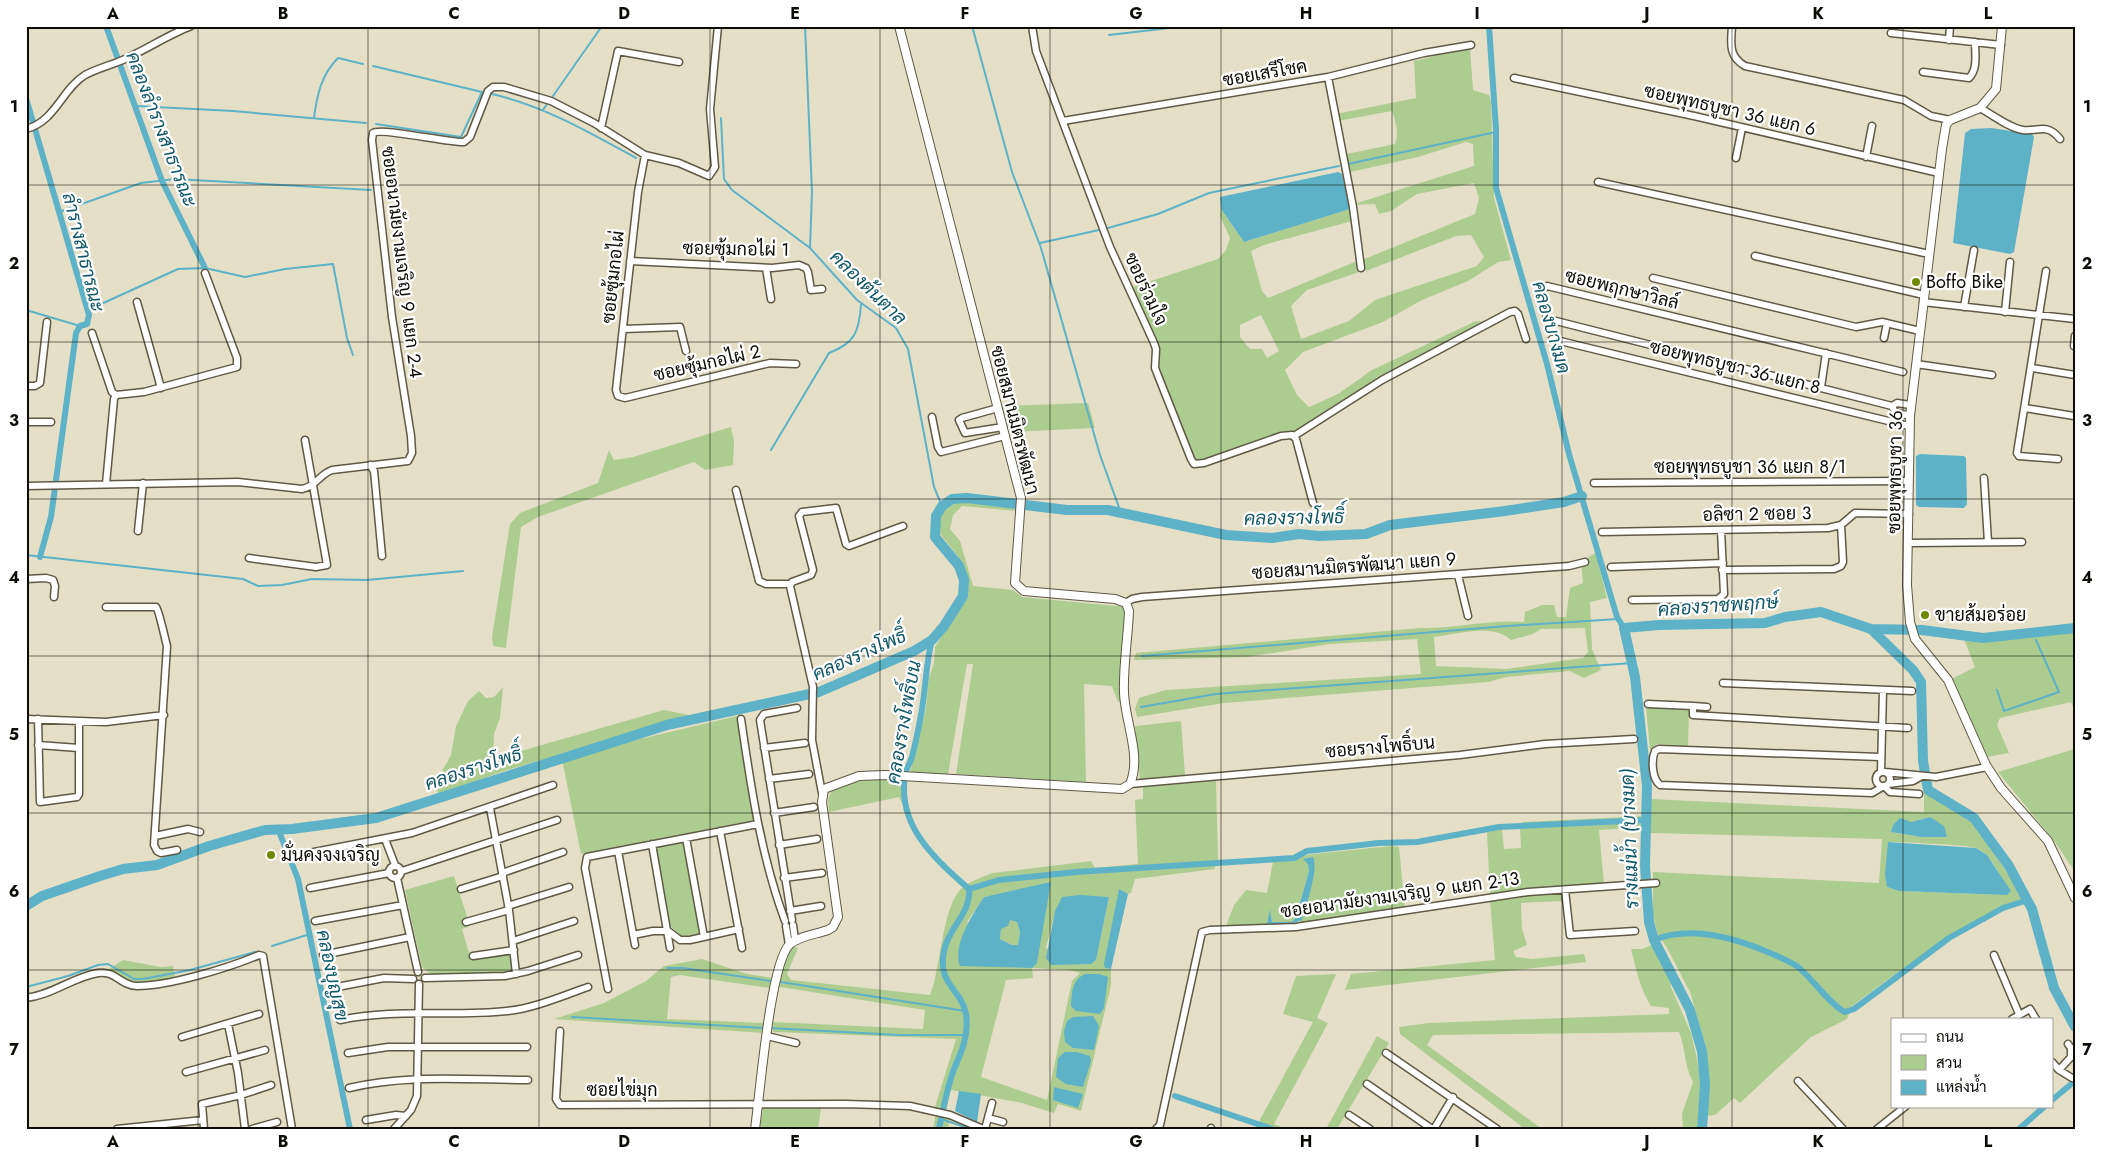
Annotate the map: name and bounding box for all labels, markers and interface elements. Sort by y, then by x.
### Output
text: A [106,2,119,25]
text: B [278,2,288,25]
text: C [448,2,460,25]
text: D [618,2,630,25]
text: E [790,2,800,25]
text: F [961,2,969,25]
text: G [1129,2,1143,25]
text: H [1300,2,1312,25]
text: I [1474,2,1480,25]
text: J [1641,2,1650,25]
text: K [1812,2,1824,25]
text: L [1984,2,1993,25]
water label: คลองลำรางสาธารณะ [119,48,204,212]
street label: ซอยเสรีโชค [1221,53,1309,93]
street label: ซอยพุทธบูชา 36 แยก 6 [1642,78,1818,142]
text: 1 [10,95,18,118]
text: 1 [2083,95,2091,118]
street label: ซอยอนามัยงามเจริญ 9 แยก 2-4 [375,145,429,379]
water label: ลำรางสาธารณะ [56,190,112,315]
street label: ซอยซุ้มกอไผ่ [595,229,631,325]
street label: ซอยซุ้มกอไผ่ 1 [682,235,790,263]
water label: คลองต้นตาล [824,244,913,331]
street label: ซอยร่วมใจ [1118,248,1174,330]
text: 2 [9,252,19,275]
text: 2 [2082,252,2092,275]
street label: ซอยพฤกษาวิลล์ [1562,262,1682,316]
place label: Boffo Bike [1926,269,2003,295]
marker: Boffo Bike [1910,276,1922,288]
water label: คลองบางมด [1525,278,1578,377]
street label: ซอยพุทธบูชา 36 แยก 8 [1647,333,1823,401]
street label: ซอยซุ้มกอไผ่ 2 [651,338,763,388]
street label: ซอยสมานมิตรพัฒนา [984,343,1046,497]
text: 3 [9,409,19,432]
text: 3 [2082,409,2092,432]
street label: ซอยพุทธบูชา 36 [1881,410,1909,534]
street label: ซอยพุทธบูชา 36 แยก 8/1 [1654,454,1846,480]
water label: คลองรางโพธิ์ [1243,498,1348,532]
street label: อลิซา 2 ซอย 3 [1702,500,1812,528]
street label: ซอยสมานมิตรพัฒนา แยก 9 [1251,546,1457,586]
text: 4 [8,566,20,589]
text: 4 [2081,566,2093,589]
water label: คลองราชพฤกษ์ [1657,588,1782,623]
place label: ขายส้มอร่อย [1935,602,2026,628]
marker: ขายส้มอร่อย [1919,609,1931,621]
water label: คลองรางโพธิ์ [806,615,914,687]
water label: คลองรางโพธิ์บน [874,657,928,786]
text: 5 [9,723,19,746]
text: 5 [2082,723,2092,746]
street label: ซอยรางโพธิ์บน [1324,726,1436,765]
water label: คลองรางโพธิ์ [420,734,529,797]
water label: รางแม่น้ำ (บางมด) [1612,768,1645,910]
place label: มั่นคงจงเจริญ [281,840,380,868]
marker: มั่นคงจงเจริญ [265,849,277,861]
street label: ซอยอนามัยงามเจริญ 9 แยก 2-13 [1279,865,1521,925]
text: 6 [9,880,19,903]
text: 6 [2082,880,2092,903]
water label: คลองบุญสุข [310,927,355,1023]
legend [1891,1018,2054,1108]
text: ถนน [1936,1026,1964,1048]
text: 7 [9,1038,19,1061]
text: 7 [2082,1038,2092,1061]
text: สวน [1936,1052,1962,1074]
text: แหล่งน้ำ [1936,1074,1987,1098]
street label: ซอยไข่มุก [586,1077,658,1103]
text: A [106,1130,119,1153]
text: B [278,1130,288,1153]
text: C [448,1130,460,1153]
text: D [618,1130,630,1153]
text: E [790,1130,800,1153]
text: F [961,1130,969,1153]
text: G [1129,1130,1143,1153]
text: H [1300,1130,1312,1153]
text: I [1474,1130,1480,1153]
text: J [1641,1130,1650,1153]
text: K [1812,1130,1824,1153]
text: L [1984,1130,1993,1153]

